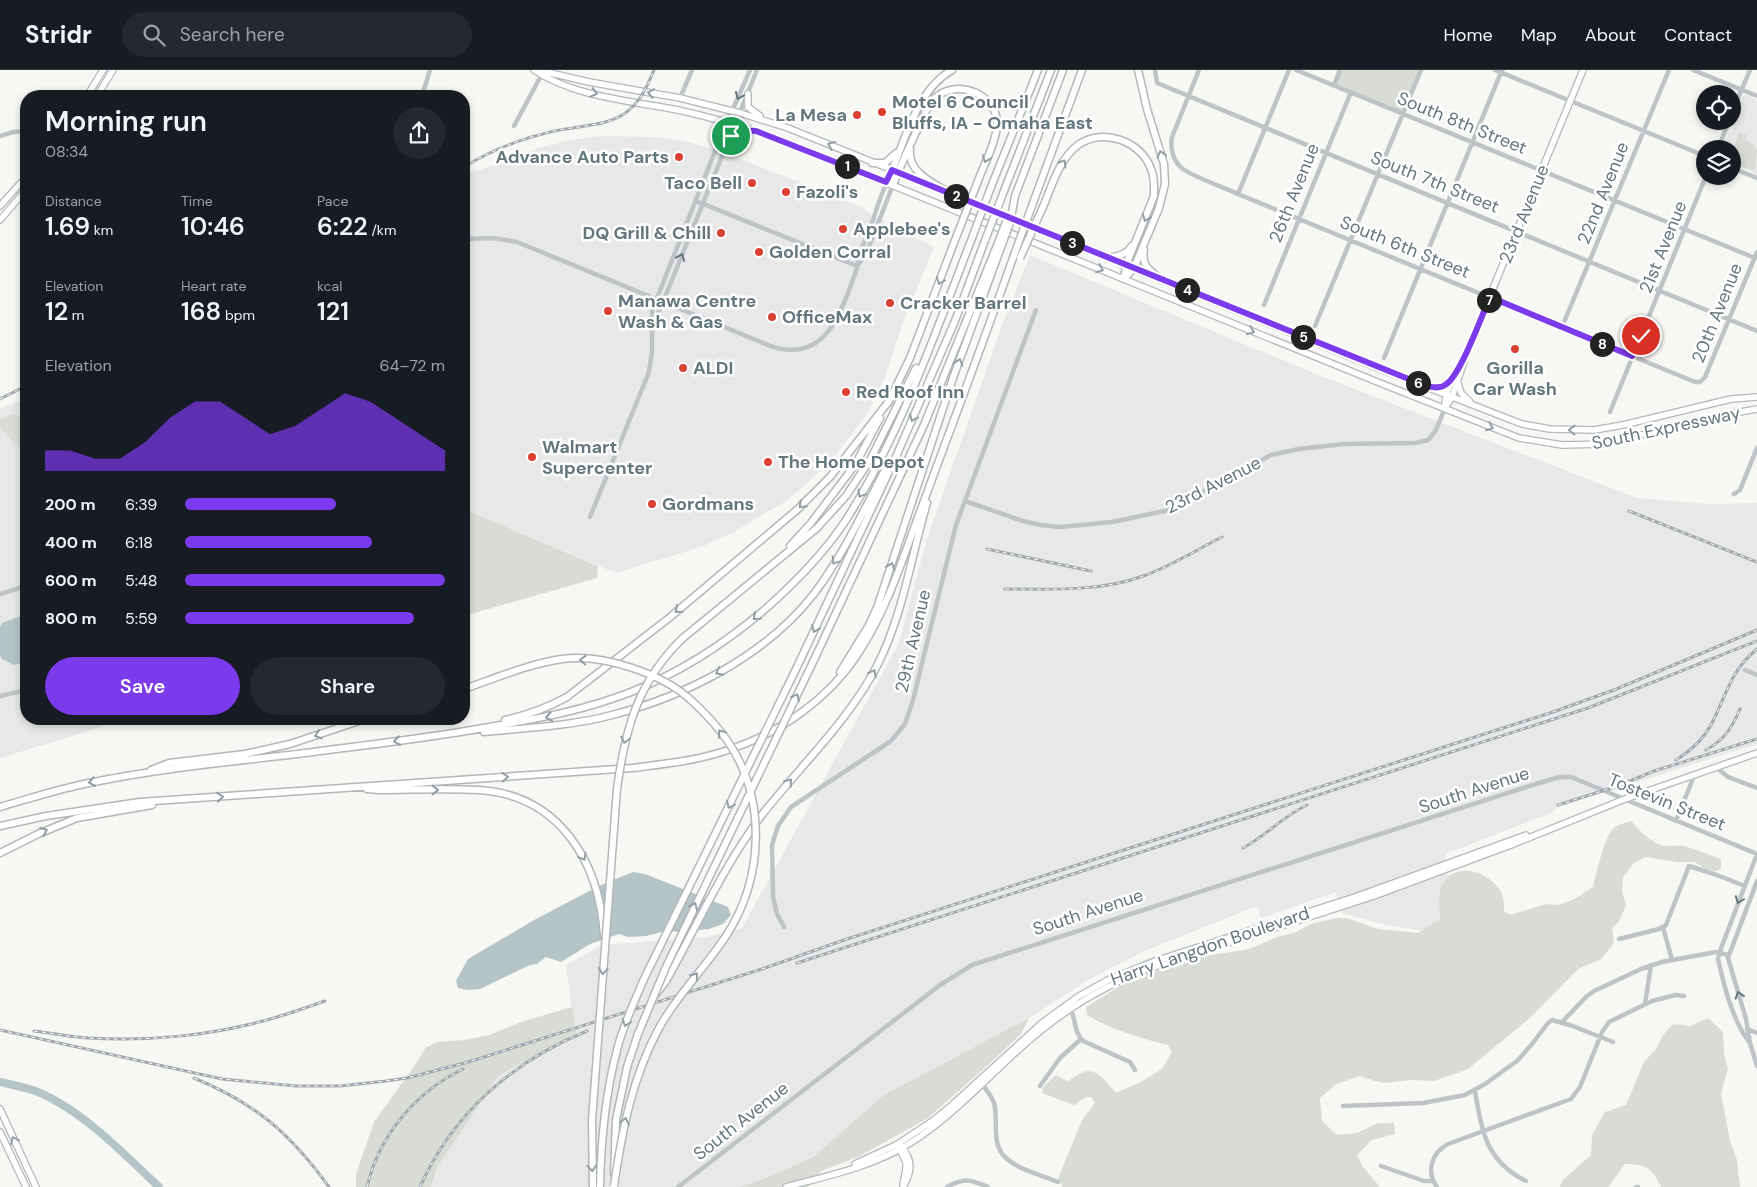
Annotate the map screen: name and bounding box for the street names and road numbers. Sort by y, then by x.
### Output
street label: South 8th Street [1394,86,1530,160]
street label: 22nd Avenue [1572,138,1634,248]
street label: 26th Avenue [1263,140,1325,246]
street label: South 7th Street [1367,145,1503,219]
street label: 23rd Avenue [1493,161,1555,267]
street label: 21st Avenue [1634,197,1692,297]
street label: South 6th Street [1336,210,1474,284]
street label: 20th Avenue [1686,259,1748,367]
street label: South Expressway [1590,401,1742,455]
street label: 23rd Avenue [1161,451,1265,519]
street label: 29th Avenue [890,587,936,695]
street label: South Avenue [1416,761,1532,819]
street label: Tostevin Street [1605,768,1729,836]
street label: South Avenue [1030,883,1146,941]
street label: Harry Langdon Boulevard [1107,901,1313,991]
street label: South Avenue [688,1076,794,1166]

